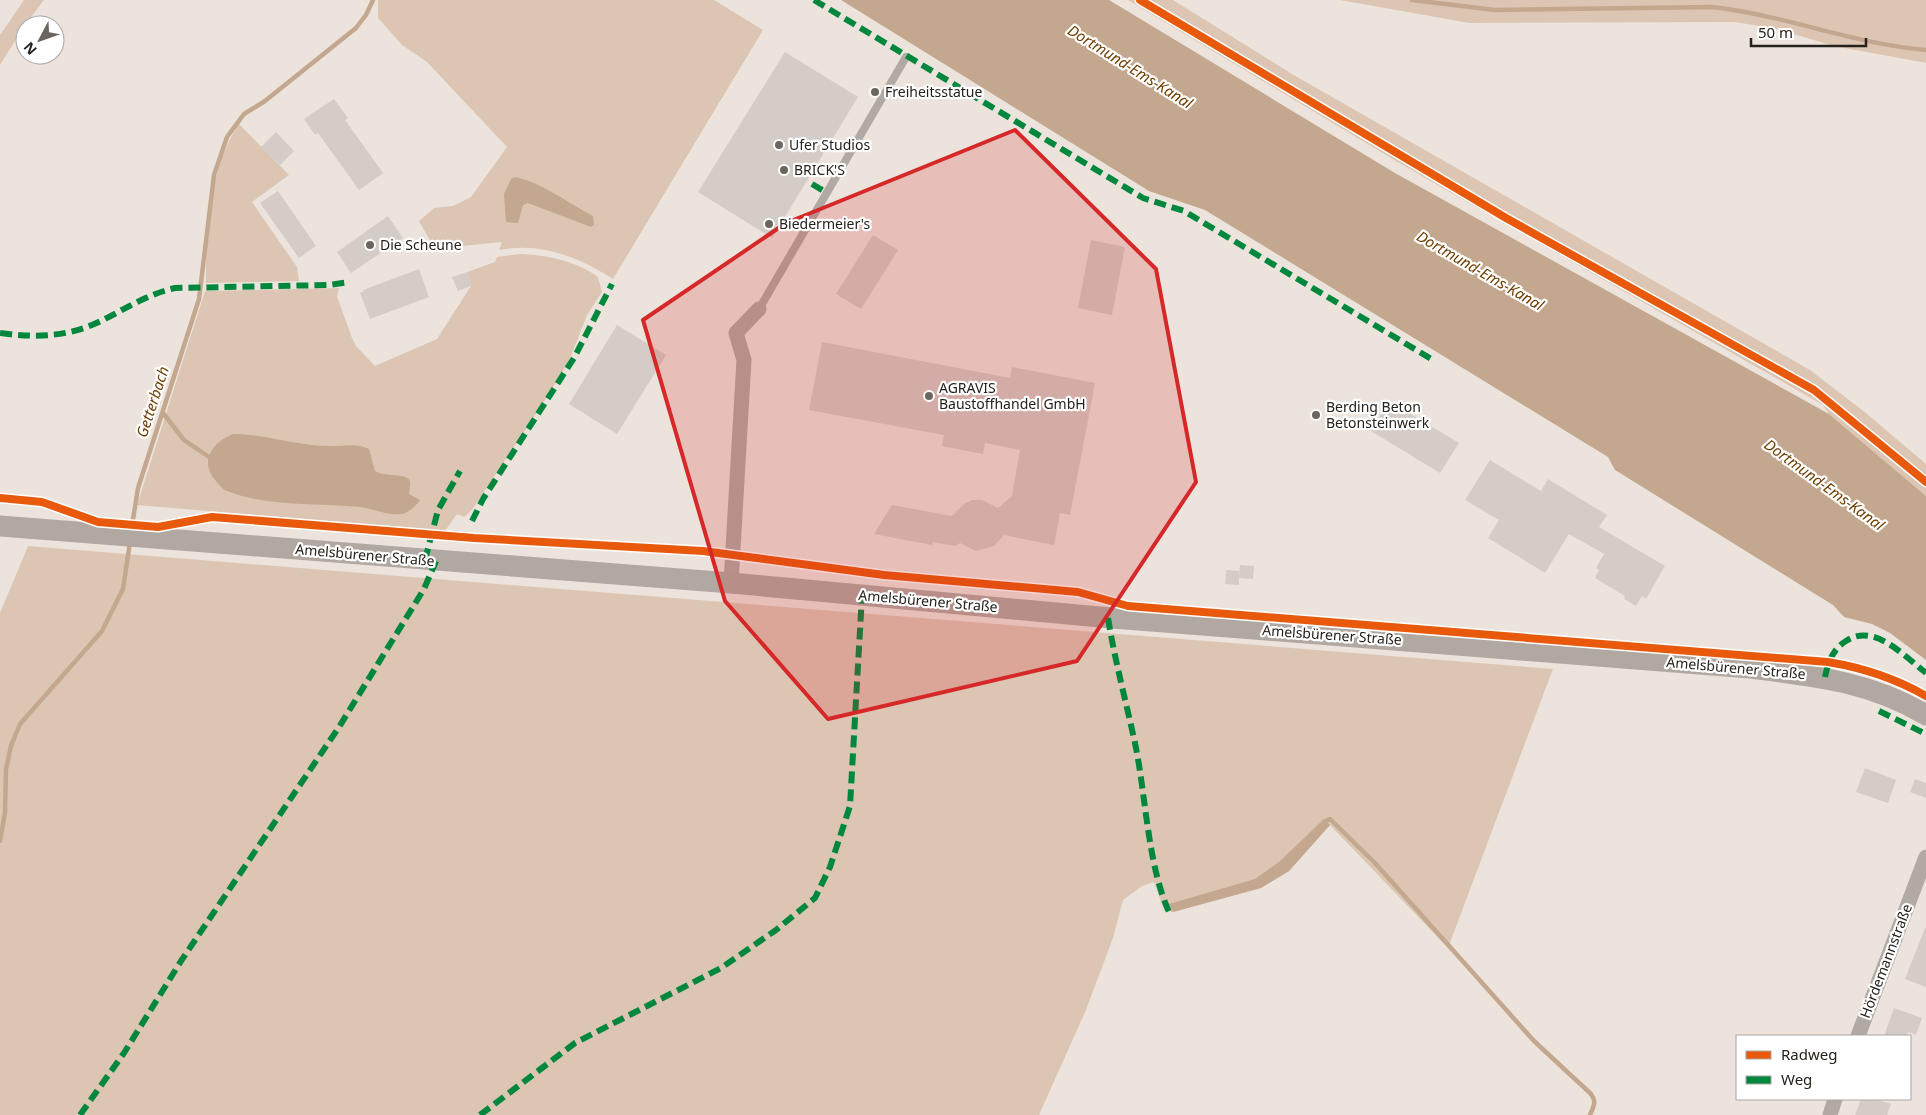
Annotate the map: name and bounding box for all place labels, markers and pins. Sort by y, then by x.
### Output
place label: Freiheitsstatue [885,82,983,101]
marker: Freiheitsstatue [869,86,881,98]
place label: Ufer Studios [789,135,870,154]
marker: Ufer Studios [773,139,785,151]
place label: BRICK'S [794,160,845,179]
marker: BRICK'S [778,164,790,176]
place label: Biedermeier's [779,214,870,233]
marker: Biedermeier's [763,218,775,230]
place label: Die Scheune [380,235,462,254]
marker: Die Scheune [364,239,376,251]
place label: AGRAVIS Baustoffhandel GmbH [939,378,1086,413]
marker: AGRAVIS Baustoffhandel GmbH [923,390,935,402]
place label: Berding Beton Betonsteinwerk [1326,397,1430,432]
marker: Berding Beton Betonsteinwerk [1310,409,1322,421]

